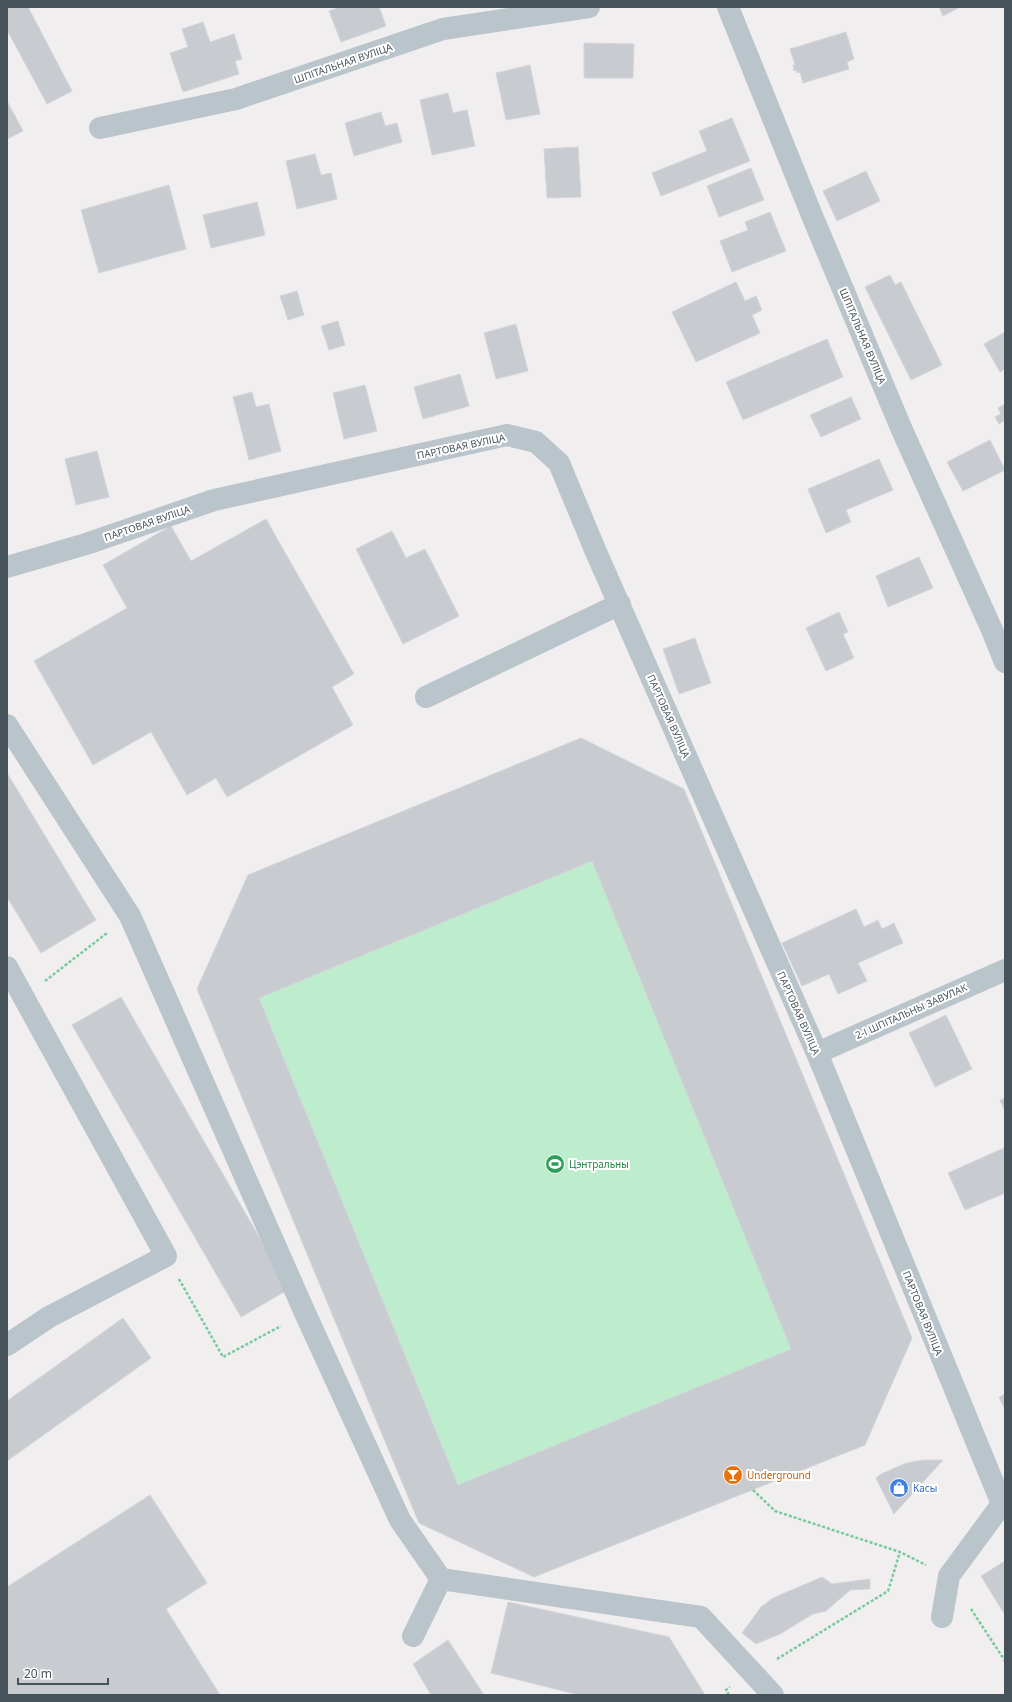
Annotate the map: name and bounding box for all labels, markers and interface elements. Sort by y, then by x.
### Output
street label: ШПІТАЛЬНАЯ ВУЛІЦА [292,39,395,86]
street label: ШПІТАЛЬНАЯ ВУЛІЦА [836,286,890,387]
street label: ПАРТОВАЯ ВУЛІЦА [416,430,507,462]
street label: ПАРТОВАЯ ВУЛІЦА [102,502,192,544]
street label: ПАРТОВАЯ ВУЛІЦА [644,672,694,760]
street label: ПАРТОВАЯ ВУЛІЦА [774,969,824,1057]
street label: 2-І ШПІТАЛЬНЫ ЗАВУЛАК [853,980,970,1042]
sports icon: Цэнтральны [544,1153,566,1175]
place label: Цэнтральны [569,1157,629,1171]
street label: ПАРТОВАЯ ВУЛІЦА [900,1269,947,1358]
bar icon: Underground [722,1464,744,1486]
place label: Underground [747,1468,811,1482]
shop icon: Касы [888,1477,910,1499]
place label: Касы [913,1481,937,1495]
scale bar [18,1660,108,1686]
text: 20 m [24,1665,52,1682]

